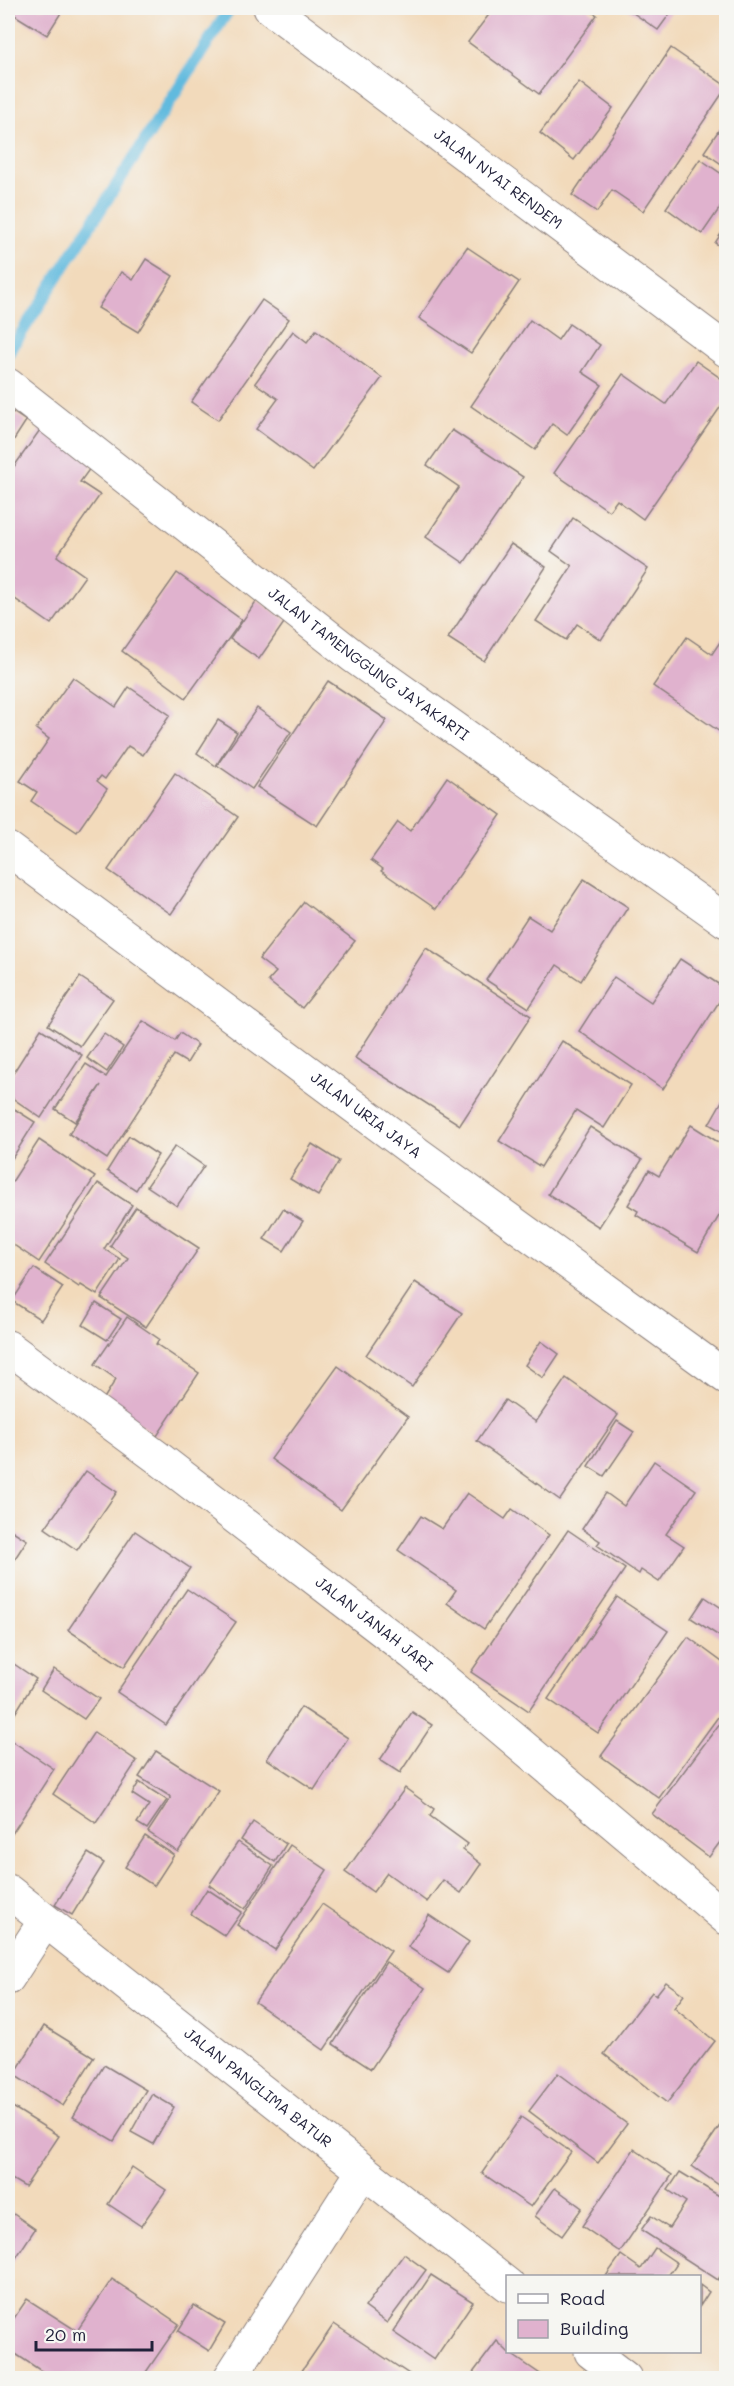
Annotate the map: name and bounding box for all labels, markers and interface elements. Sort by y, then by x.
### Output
street label: JALAN NYAI RENDEM [430,123,567,233]
street label: JALAN TAMENGGUNG JAYAKARTI [265,582,474,745]
street label: JALAN URIA JAYA [307,1067,426,1162]
street label: JALAN JANAH JARI [312,1571,438,1676]
street label: JALAN PANGLIMA BATUR [180,2023,336,2151]
legend [506,2275,701,2353]
text: Road [560,2286,605,2310]
scale bar [36,2314,152,2352]
text: Building [560,2316,628,2340]
text: 20 m [45,2322,86,2346]

